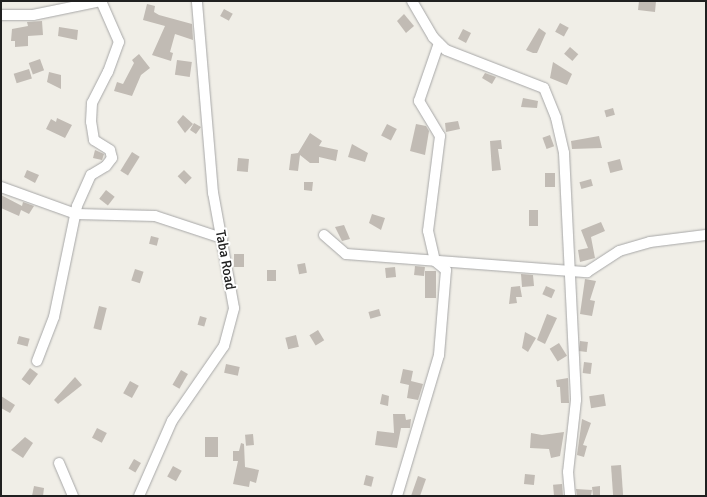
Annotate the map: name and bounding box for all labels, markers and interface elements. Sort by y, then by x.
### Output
street label: Taba Road [211,229,239,291]

